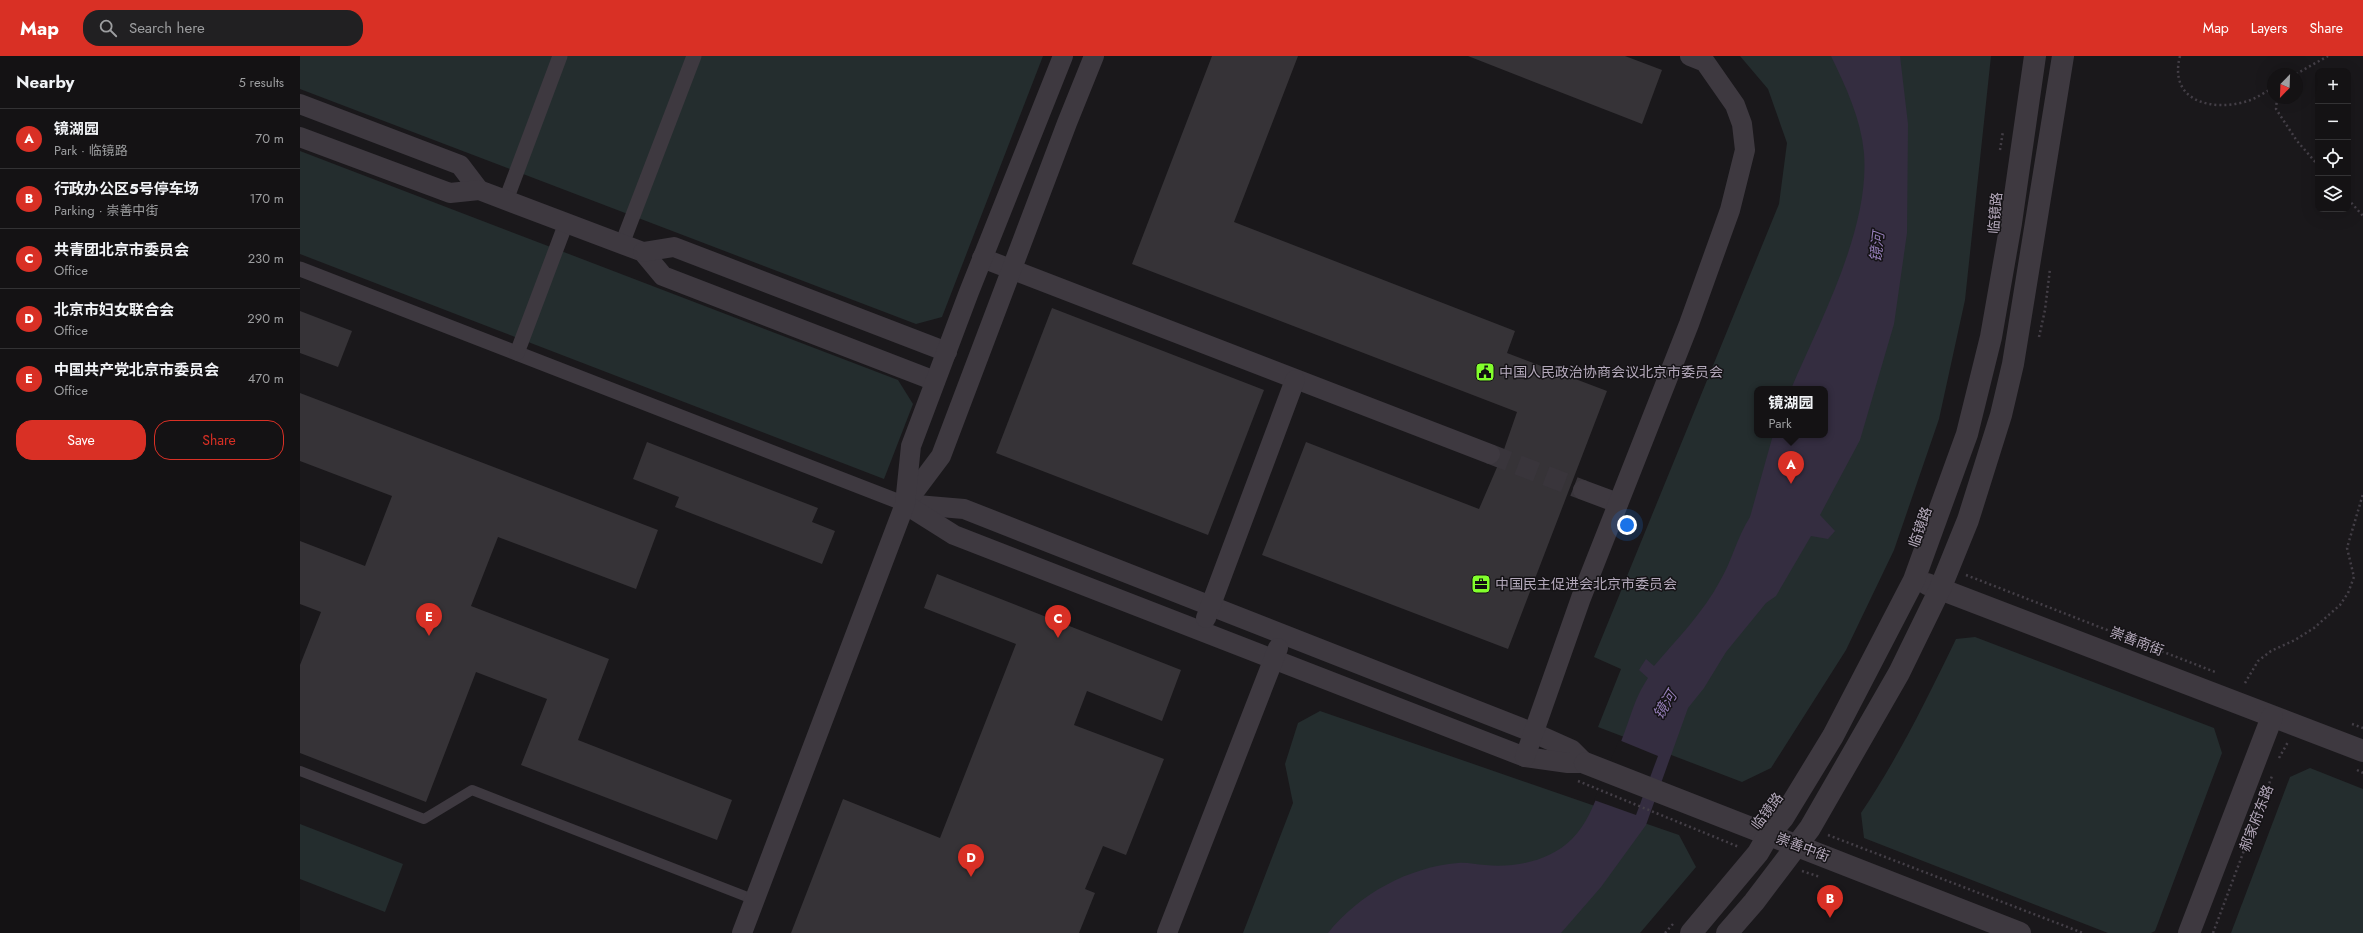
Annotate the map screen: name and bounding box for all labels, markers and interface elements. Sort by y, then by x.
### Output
search box [83,10,363,46]
text: Map [20,15,59,42]
icon: search [97,17,119,39]
text: Search here [129,17,205,39]
text: Map [2203,18,2229,38]
text: Layers [2251,18,2287,38]
text: Share [2309,18,2343,38]
north arrow [2267,68,2303,104]
map controls [2315,68,2351,212]
button: + [2315,68,2351,104]
text: Nearby [16,70,74,94]
text: 5 results [238,73,284,92]
button: − [2315,104,2351,140]
text: 镜湖园 [54,118,99,140]
text: A [24,129,34,148]
text: 70 m [255,129,284,148]
button: locate [2315,140,2351,176]
text: Park · 临镜路 [54,141,128,160]
button: layers [2315,176,2351,212]
text: 行政办公区5号停车场 [54,178,199,200]
text: B [25,189,33,208]
text: 170 m [249,189,284,208]
street label: 临镜路 [1983,191,2007,235]
text: Parking · 崇善中街 [54,201,158,220]
water label: 镜河 [1864,228,1890,263]
text: 共青团北京市委员会 [54,239,189,261]
text: C [24,249,34,268]
text: 230 m [248,249,284,268]
text: Office [54,261,88,280]
text: 北京市妇女联合会 [54,299,174,321]
text: D [24,309,34,328]
text: 290 m [247,309,284,328]
text: Office [54,321,88,340]
text: 中国共产党北京市委员会 [54,359,219,381]
public building icon: 中国人民政治协商会议北京市委员会 [1474,361,1496,383]
place label: 中国人民政治协商会议北京市委员会 [1499,362,1723,382]
text: E [25,369,33,388]
text: 470 m [248,369,284,388]
text: Office [54,381,88,400]
popup [1754,386,1828,438]
text: 镜湖园 [1768,392,1814,414]
text: Park [1768,414,1792,433]
button: Save [16,420,146,460]
button: Share [154,420,284,460]
pin: A [1778,451,1804,484]
street label: 临镜路 [1903,504,1937,550]
your location [1617,515,1637,535]
office icon: 中国民主促进会北京市委员会 [1470,573,1492,595]
place label: 中国民主促进会北京市委员会 [1495,574,1677,594]
pin: E [416,603,442,636]
pin: C [1045,605,1071,638]
street label: 崇善南街 [2107,622,2167,660]
water label: 镜河 [1648,684,1684,724]
street label: 郝家府东路 [2234,782,2278,854]
street label: 临镜路 [1746,788,1788,834]
street label: 崇善中街 [1773,828,1833,866]
pin: D [958,844,984,877]
pin: B [1817,885,1843,918]

